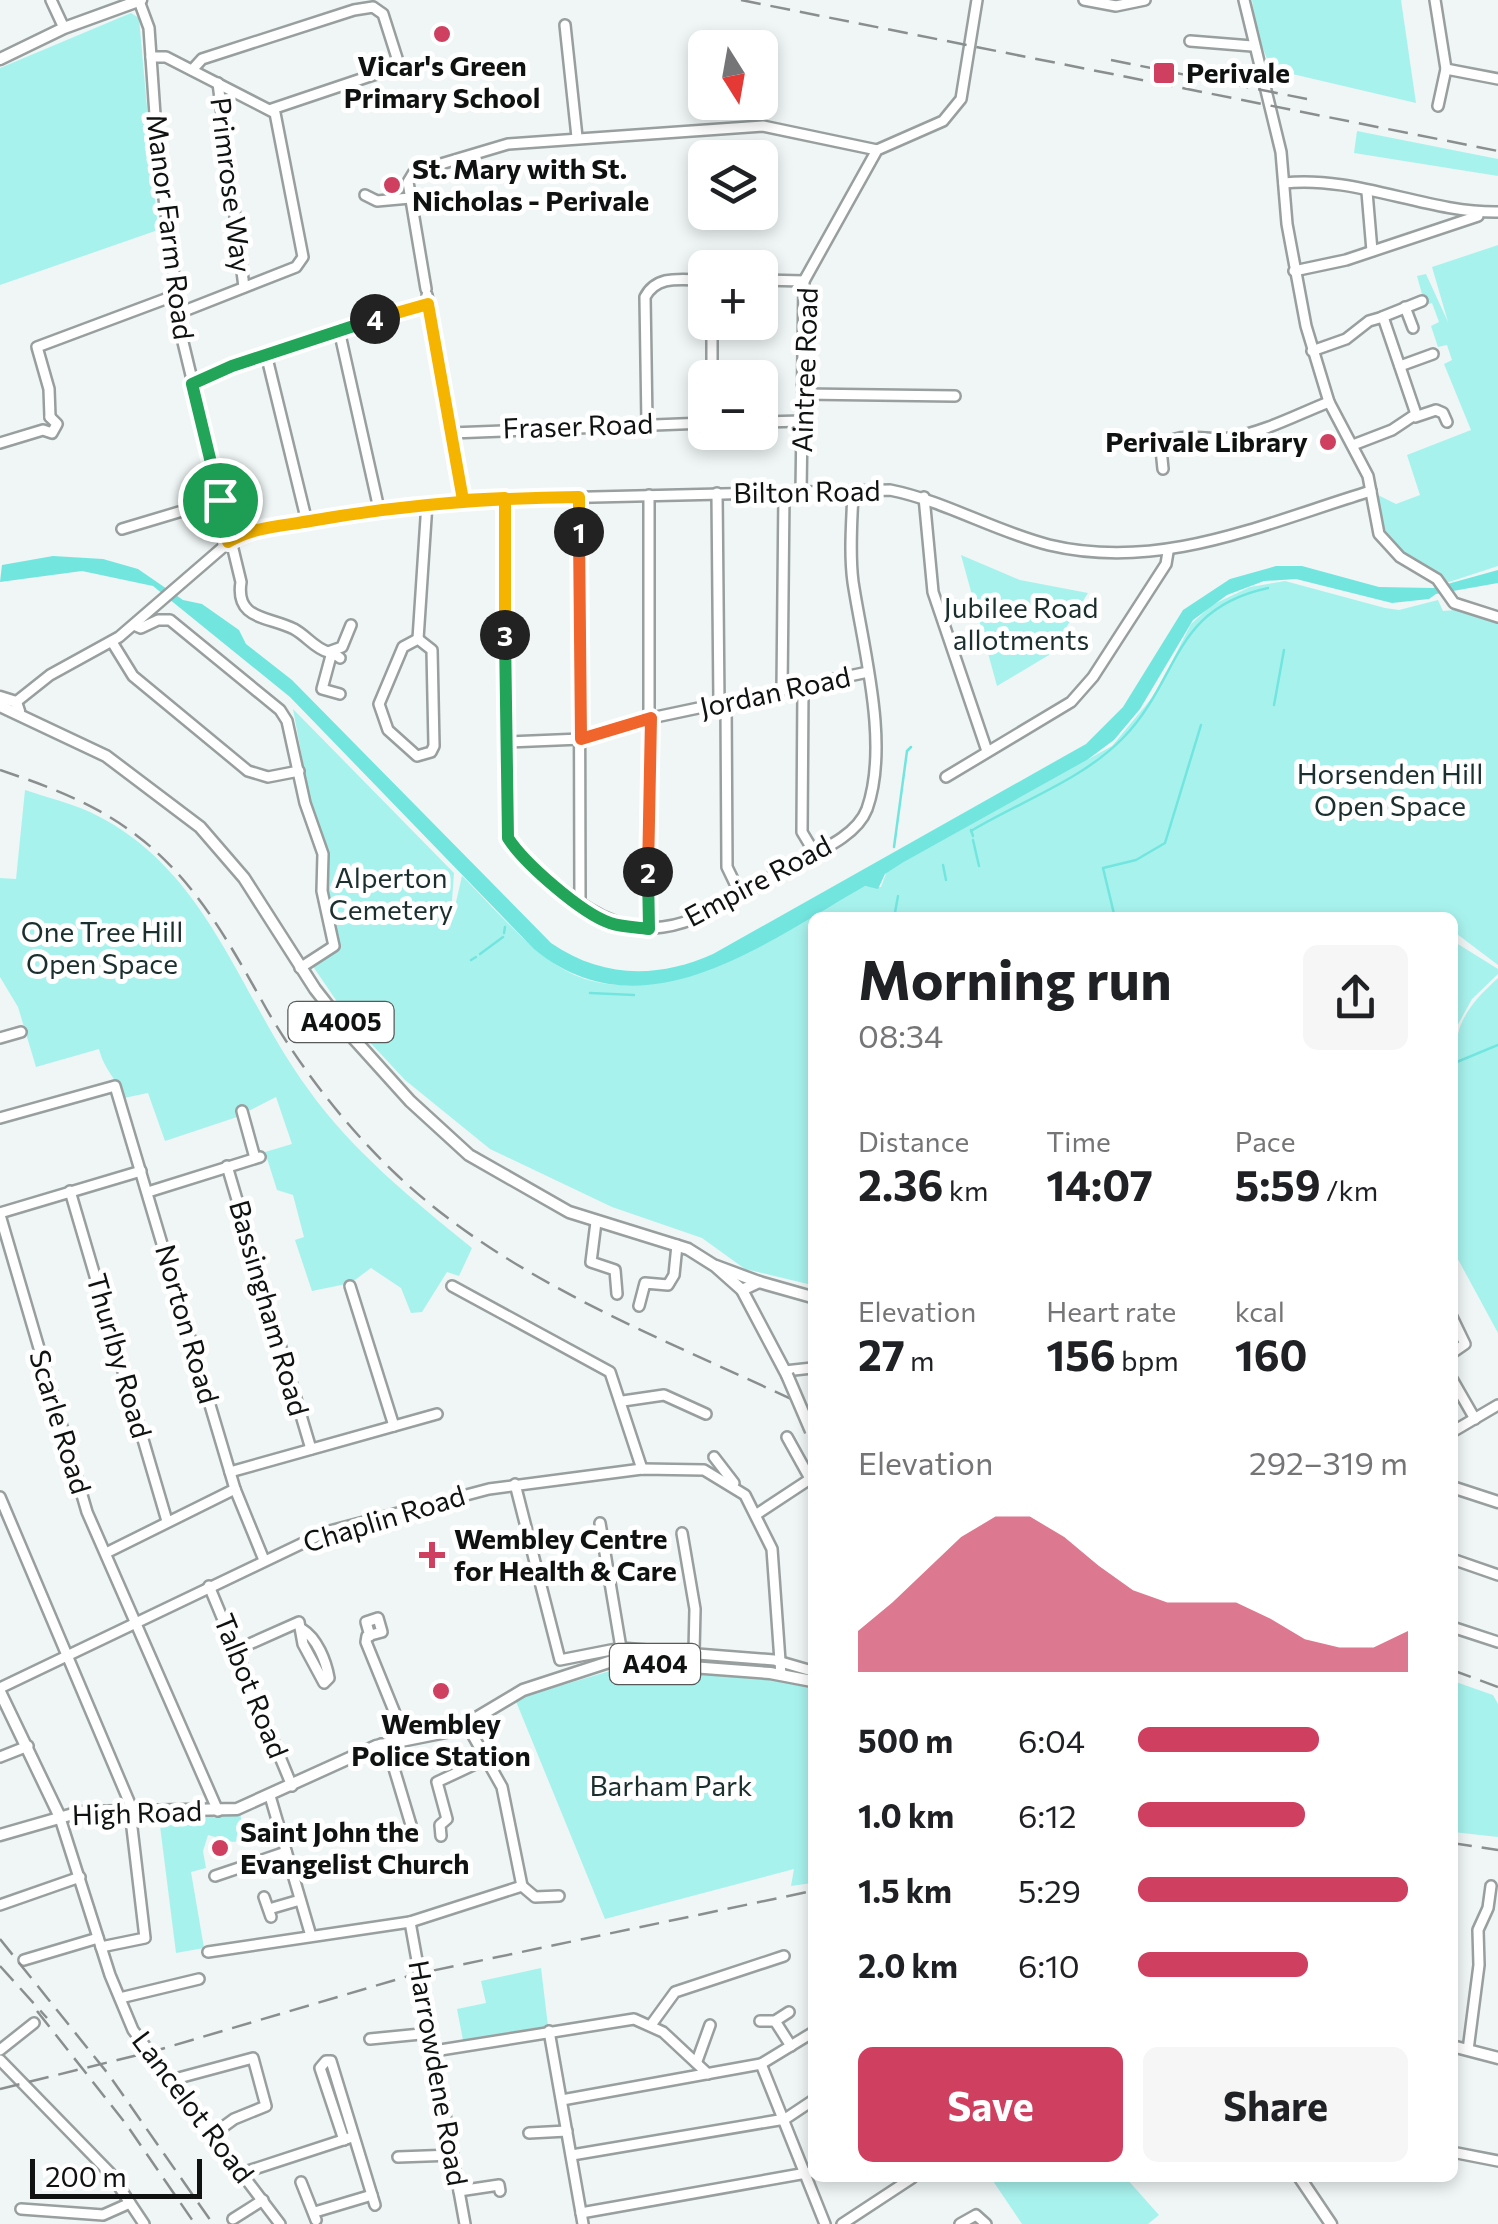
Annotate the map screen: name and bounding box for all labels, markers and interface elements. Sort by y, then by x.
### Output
marker: Vicar's Green Primary School [431,23,453,45]
north arrow [688,30,778,120]
map controls [688,30,778,450]
place label: Vicar's Green Primary School [344,48,540,114]
place label: Perivale [1186,55,1290,89]
marker: Perivale [1151,60,1177,86]
street label: Primrose Way [204,95,260,274]
street label: Manor Farm Road [140,112,202,342]
button: layers [688,140,778,230]
place label: St. Mary with St. Nicholas - Perivale [412,151,649,217]
marker: St. Mary with St. Nicholas - Perivale [381,174,403,196]
button: + [688,250,778,340]
street label: Aintree Road [784,287,824,453]
pin: 4 [350,294,400,344]
text: 4 [366,302,384,336]
button: − [688,360,778,450]
street label: Fraser Road [502,405,654,445]
place label: Perivale Library [1105,424,1308,458]
marker: Perivale Library [1317,431,1339,453]
pin [178,458,263,543]
icon: arrive [193,473,248,528]
street label: Bilton Road [733,473,881,509]
pin: 1 [554,507,604,557]
text: 1 [573,515,585,549]
park label: Jubilee Road allotments [944,590,1098,656]
pin: 3 [480,610,530,660]
text: 3 [497,618,513,652]
street label: Jordan Road [696,658,853,724]
park label: Horsenden Hill Open Space [1297,756,1483,822]
street label: Empire Road [678,827,837,933]
pin: 2 [623,847,673,897]
text: 2 [640,855,656,889]
park label: Alperton Cemetery [329,860,453,926]
park label: One Tree Hill Open Space [21,914,183,980]
text: Morning run [858,944,1172,1011]
button: share [1303,945,1408,1050]
road number: A4005 [288,1002,394,1042]
text: 08:34 [858,1015,943,1055]
text: Distance [858,1124,969,1158]
text: Time [1046,1124,1111,1158]
text: Pace [1235,1124,1296,1158]
text: 2.36 [858,1158,943,1210]
text: 14:07 [1046,1158,1153,1210]
text: 5:59 [1235,1158,1321,1210]
text: km [943,1173,988,1207]
text: /km [1321,1173,1378,1207]
street label: Bassingham Road [223,1196,317,1419]
street label: Norton Road [149,1240,227,1407]
street label: Thurlby Road [80,1270,160,1442]
text: Elevation [858,1294,976,1328]
text: Heart rate [1046,1294,1176,1328]
text: kcal [1235,1294,1285,1328]
text: 27 [858,1328,905,1380]
text: 156 [1046,1328,1116,1380]
text: 160 [1235,1328,1307,1380]
text: m [905,1343,935,1377]
text: bpm [1116,1343,1179,1377]
street label: Scarle Road [23,1346,99,1498]
text: Elevation [858,1442,993,1482]
text: 292–319 m [1249,1442,1408,1482]
street label: Chaplin Road [299,1477,469,1559]
place label: Wembley Centre for Health & Care [454,1521,677,1587]
marker: Wembley Centre for Health & Care [419,1542,445,1568]
street label: Talbot Road [208,1609,296,1763]
road number: A404 [610,1644,700,1684]
marker: Wembley Police Station [430,1680,452,1702]
place label: Wembley Police Station [351,1706,531,1772]
text: 500 m [858,1720,953,1760]
text: 6:04 [1018,1720,1085,1760]
park label: Barham Park [590,1768,752,1802]
street label: High Road [71,1793,203,1831]
text: 1.0 km [858,1795,954,1835]
text: 6:12 [1018,1795,1076,1835]
place label: Saint John the Evangelist Church [240,1814,470,1880]
marker: Saint John the Evangelist Church [209,1837,231,1859]
text: 1.5 km [858,1870,952,1910]
text: 5:29 [1018,1870,1081,1910]
text: 2.0 km [858,1945,958,1985]
text: 6:10 [1018,1945,1080,1985]
street label: Harrowdene Road [402,1957,476,2188]
street label: Lancelot Road [126,2024,262,2189]
button: Save [858,2047,1123,2162]
button: Share [1143,2047,1408,2162]
scale bar [30,2154,202,2198]
text: 200 m [45,2159,127,2193]

